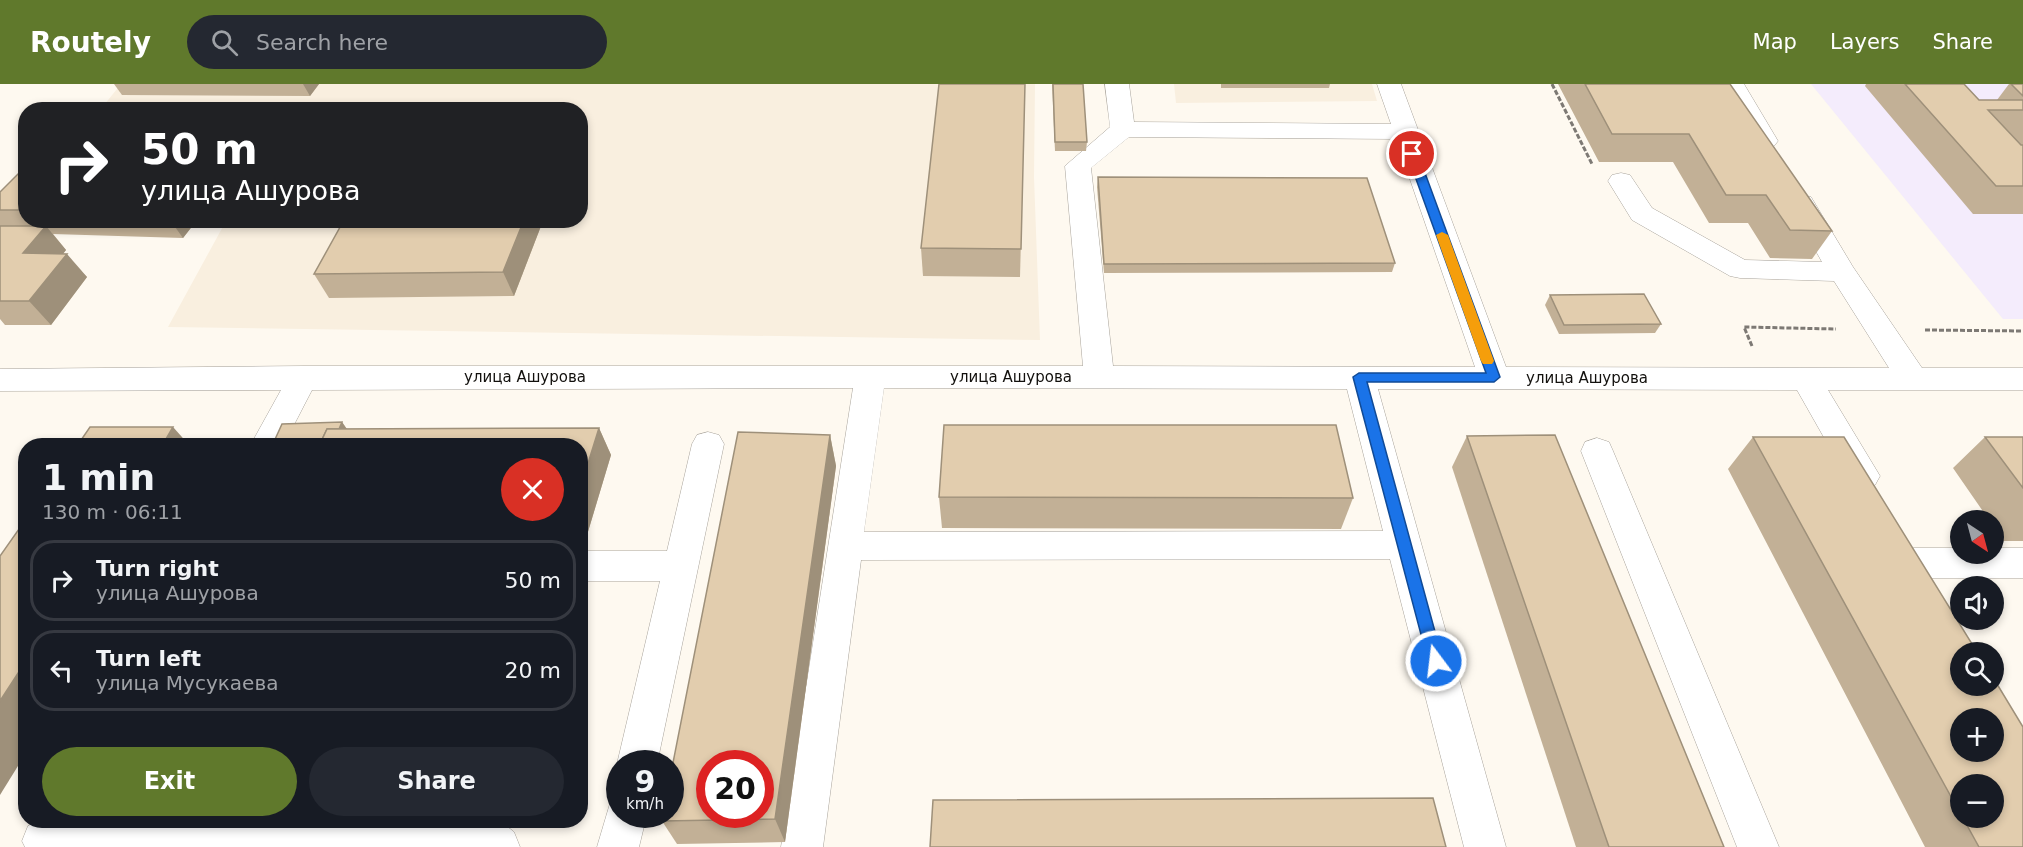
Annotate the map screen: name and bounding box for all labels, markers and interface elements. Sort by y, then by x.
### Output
search box [187,15,607,69]
text: Routely [30,26,151,59]
icon: search [208,26,241,59]
text: Search here [256,30,388,55]
text: Map [1753,30,1797,54]
text: Layers [1830,30,1899,54]
text: Share [1932,30,1993,54]
text: 50 m [141,125,258,174]
icon: right [42,126,120,204]
pin [1386,128,1437,179]
icon: arrive [1395,137,1428,170]
text: улица Ашурова [141,175,361,206]
street label: улица Ашурова [464,368,586,386]
street label: улица Ашурова [950,368,1072,386]
street label: улица Ашурова [1526,369,1648,387]
text: 1 min [42,457,155,498]
button: close [501,458,564,521]
text: 130 m · 06:11 [42,500,183,524]
north arrow [1950,510,2004,564]
map controls [1950,510,2004,828]
text: Turn right [96,556,219,581]
icon: right [45,564,78,597]
text: 50 m [505,568,561,593]
button: sound [1950,576,2004,630]
text: улица Ашурова [96,581,259,605]
position arrow [1404,629,1468,693]
button: search [1950,642,2004,696]
text: Turn left [96,646,201,671]
icon: left [45,654,78,687]
text: 20 m [505,658,561,683]
text: улица Мусукаева [96,671,278,695]
button: + [1950,708,2004,762]
button: Exit [42,747,297,816]
button: Share [309,747,564,816]
speed limit sign: 20 [696,750,774,828]
text: 9 [635,764,655,799]
button: − [1950,774,2004,828]
text: km/h [626,795,664,813]

